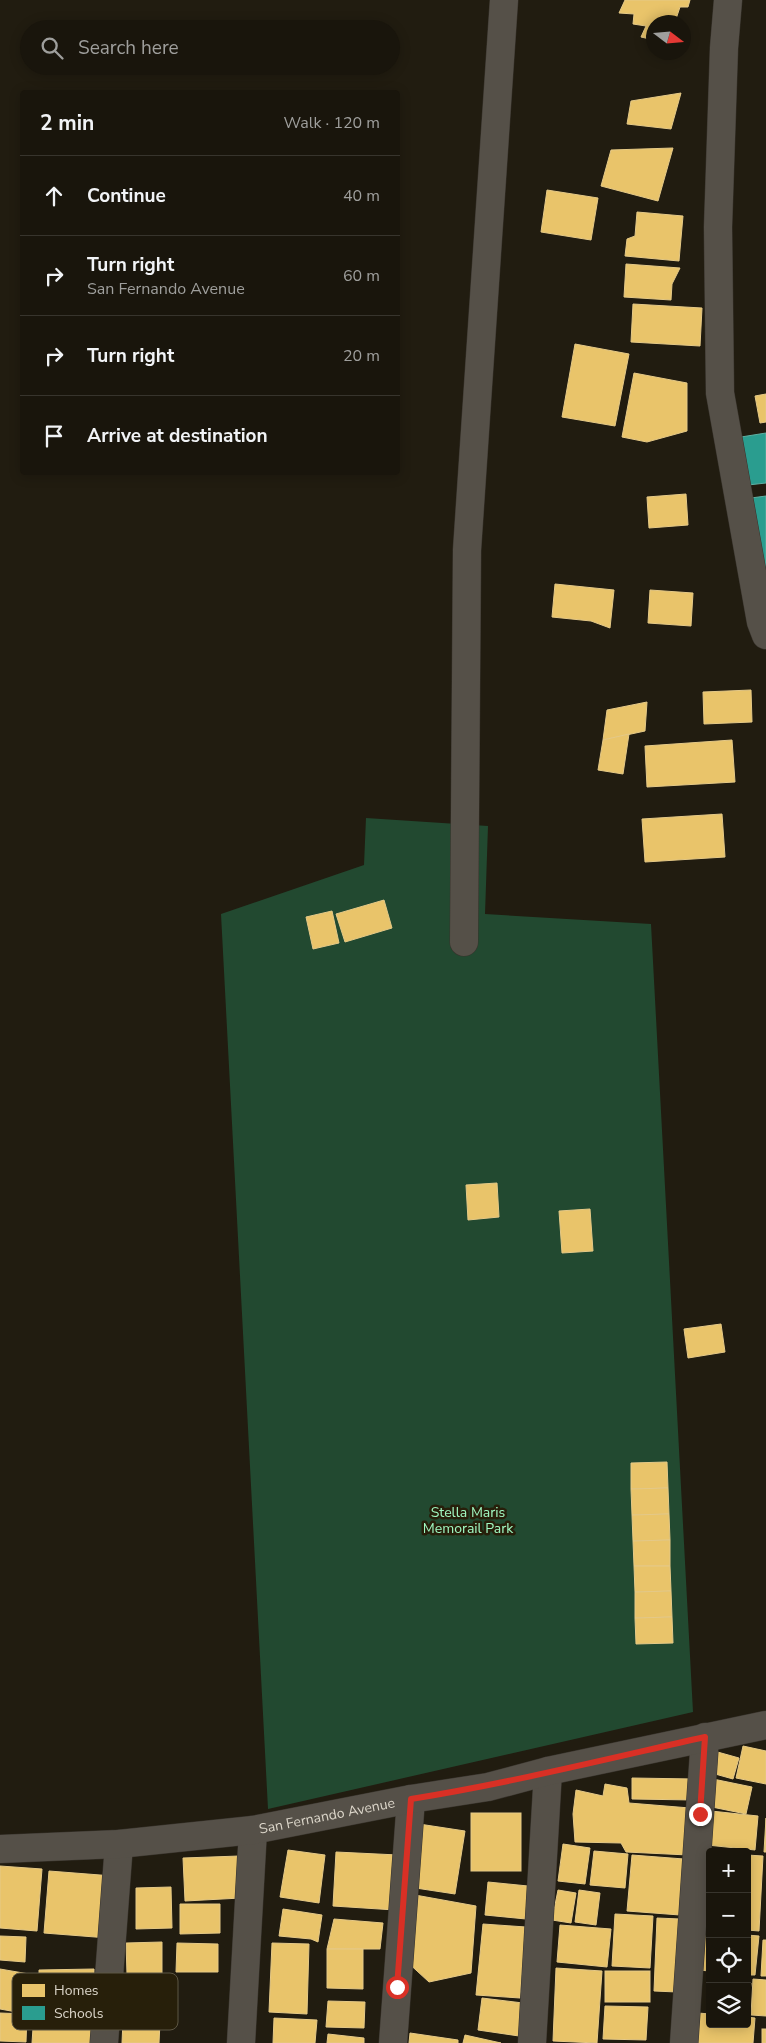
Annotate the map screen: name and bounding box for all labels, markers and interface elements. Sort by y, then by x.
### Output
north arrow [646,15,691,60]
search box [20,20,400,75]
icon: search [38,34,66,62]
text: Search here [78,35,179,61]
text: 2 min [40,109,94,137]
text: Walk · 120 m [284,112,380,134]
icon: ahead [40,182,68,210]
text: Continue [87,183,166,209]
text: 40 m [343,185,380,207]
text: Turn right [87,252,174,278]
icon: right [40,262,68,290]
text: 60 m [343,265,380,287]
text: San Fernando Avenue [87,278,245,300]
icon: right [40,342,68,370]
text: Turn right [87,343,174,369]
text: 20 m [343,345,380,367]
icon: arrive [40,422,68,450]
text: Arrive at destination [87,423,268,449]
park label: Stella Maris Memorail Park [423,1503,514,1538]
street label: San Fernando Avenue [257,1793,396,1838]
route end [689,1803,712,1826]
map controls [706,1848,751,2028]
button: + [706,1848,751,1893]
button: − [706,1893,751,1938]
button: locate [706,1938,751,1983]
legend [12,1973,178,2030]
route start [386,1976,409,1999]
text: Homes [54,1981,99,2000]
button: layers [706,1983,751,2028]
text: Schools [54,2004,104,2023]

